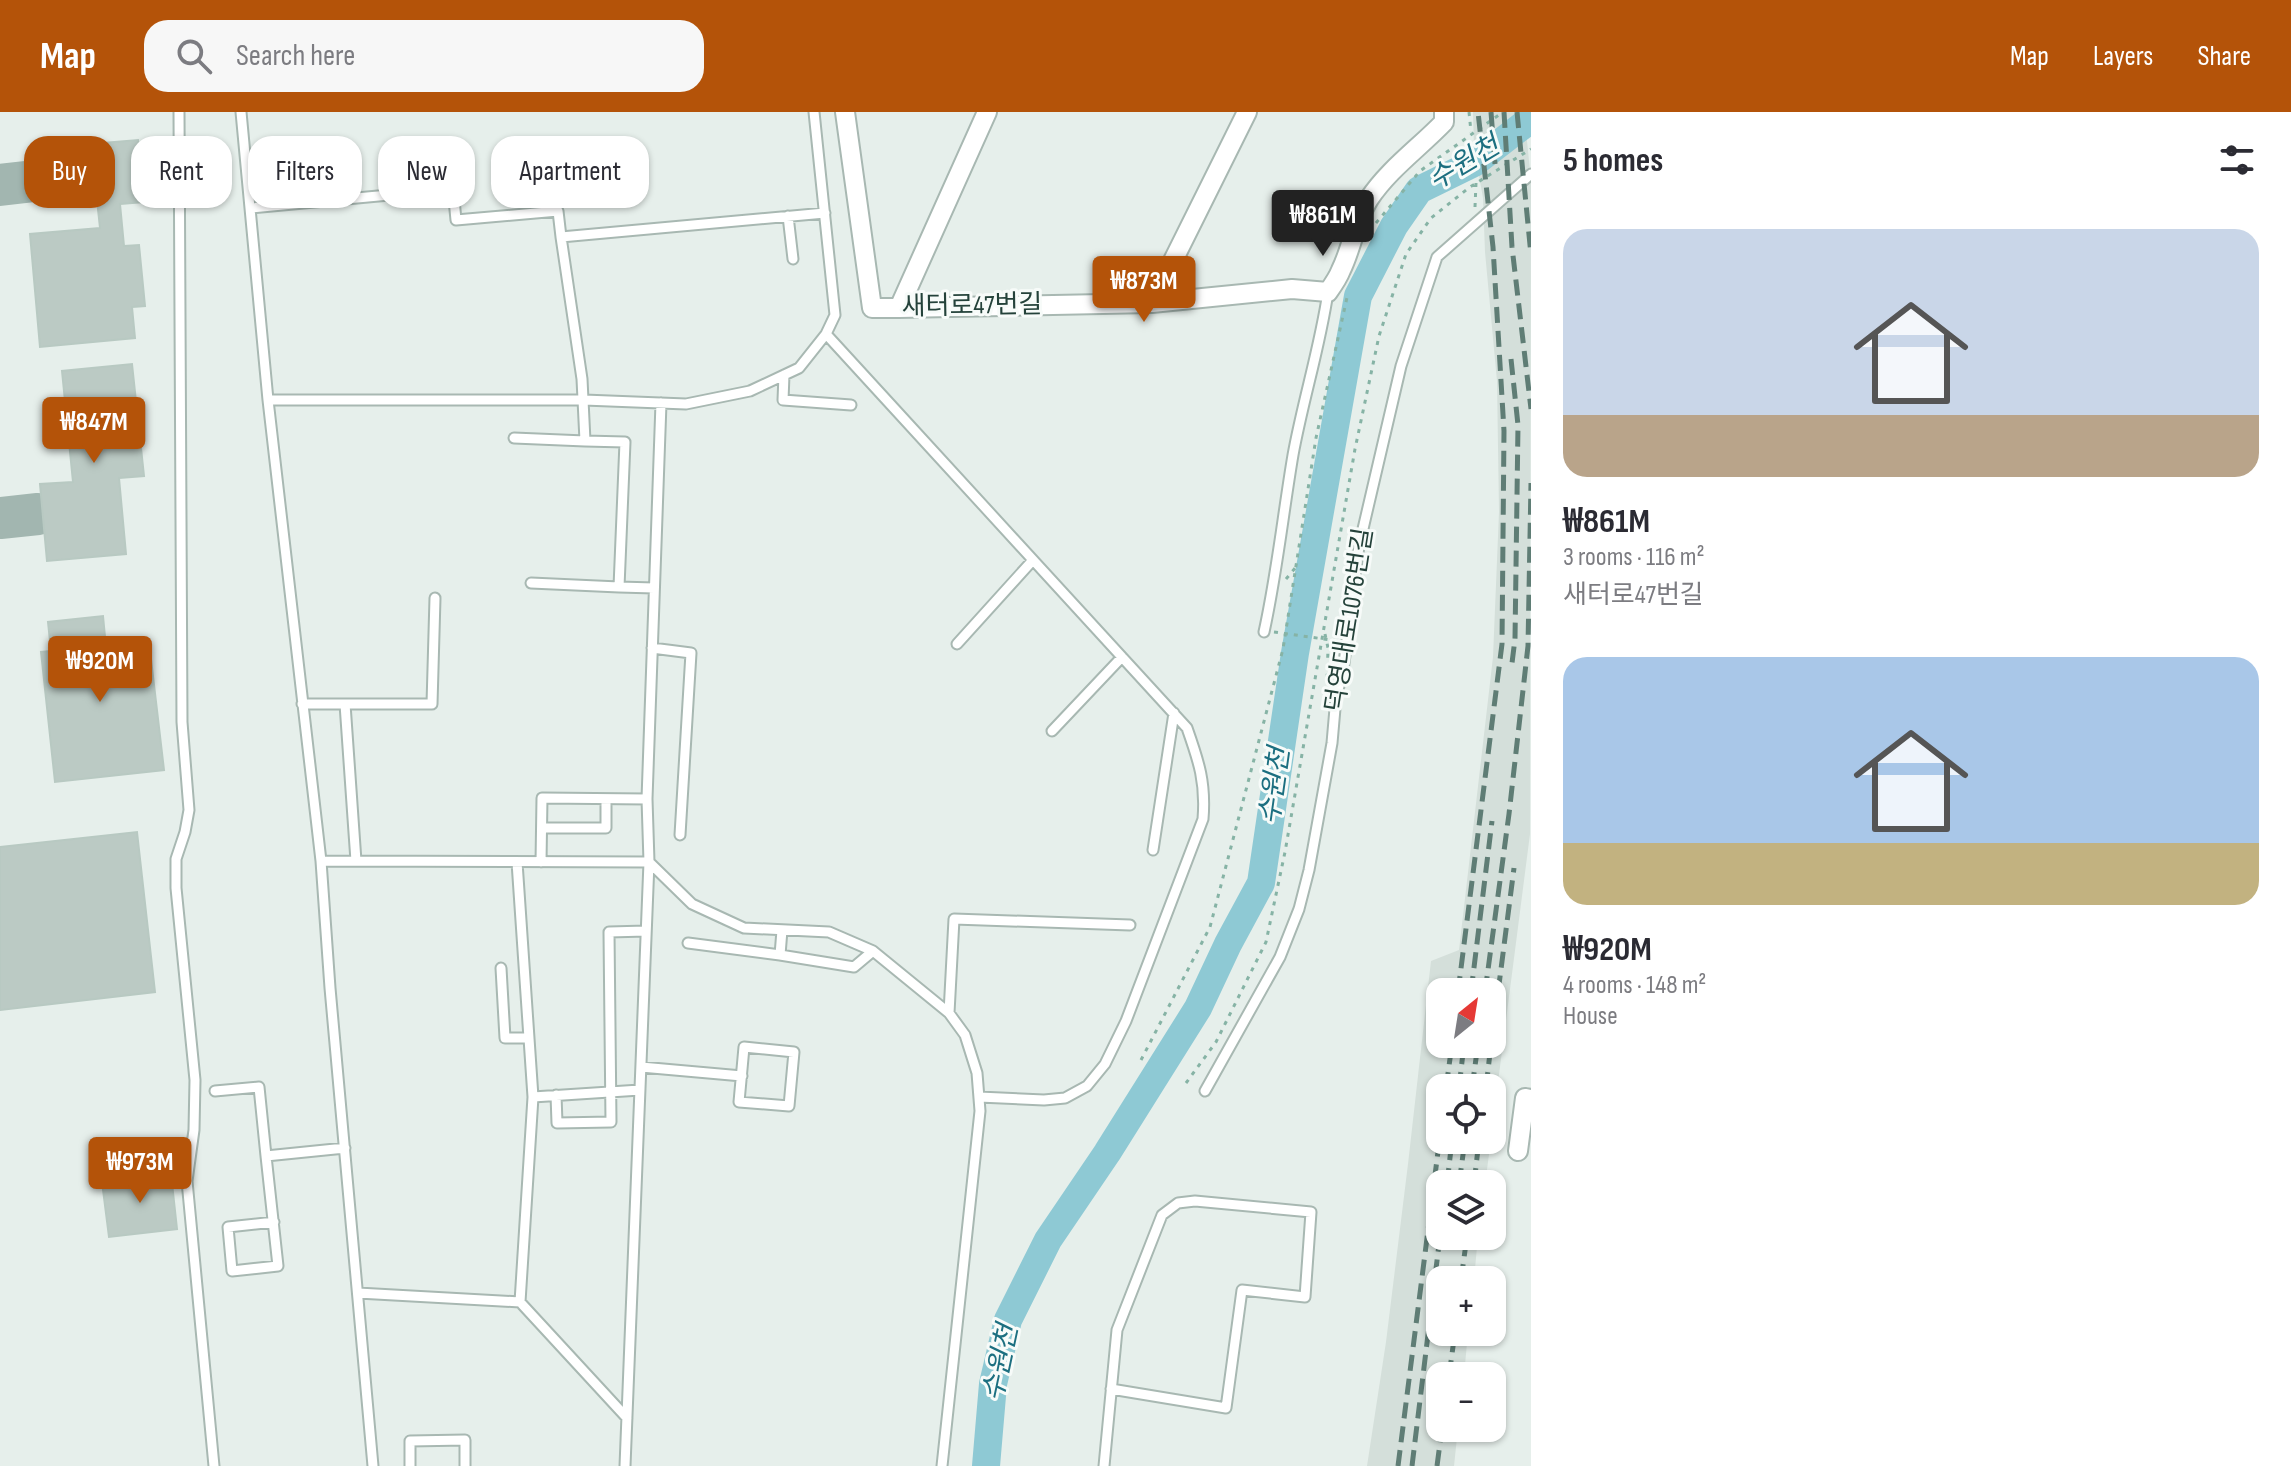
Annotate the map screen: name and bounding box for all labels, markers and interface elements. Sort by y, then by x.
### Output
search box [144,20,704,92]
text: Map [40,34,96,79]
icon: search [172,34,216,78]
text: Search here [236,38,355,74]
text: Map [2010,40,2049,73]
text: Layers [2093,40,2153,73]
text: Share [2197,40,2251,73]
water label: 수원천 [1422,127,1508,197]
chip: Buy [24,136,115,208]
chip: Rent [131,136,232,208]
chip: Filters [248,136,362,208]
chip: New [378,136,475,208]
chip: Apartment [491,136,649,208]
icon: filters [2215,138,2259,182]
text: 5 homes [1563,140,1663,181]
pin: ₩861M [1267,190,1379,258]
text: ₩861M [1290,200,1356,231]
pin: ₩873M [1088,256,1200,324]
text: ₩873M [1111,266,1177,297]
icon: home [1839,281,1983,425]
street label: 새터로47번길 [901,289,1043,323]
pin: ₩847M [38,397,150,465]
text: ₩847M [60,407,128,438]
text: ₩861M [1563,501,1650,542]
street label: 덕영대로1076번길 [1320,526,1380,714]
text: 3 rooms · 116 m² [1563,542,1705,573]
text: 새터로47번길 [1563,580,1704,611]
pin: ₩920M [44,636,156,704]
text: ₩920M [66,646,134,677]
icon: home [1839,709,1983,853]
water label: 수원천 [1253,742,1297,827]
text: ₩920M [1563,929,1652,970]
text: 4 rooms · 148 m² [1563,970,1706,1001]
north arrow [1426,978,1506,1058]
map controls [1426,978,1506,1442]
text: House [1563,1001,1618,1032]
button: locate [1426,1074,1506,1154]
pin: ₩973M [84,1137,196,1205]
text: ₩973M [106,1147,174,1178]
button: layers [1426,1170,1506,1250]
button: + [1426,1266,1506,1346]
water label: 수원천 [977,1319,1026,1404]
button: − [1426,1362,1506,1442]

